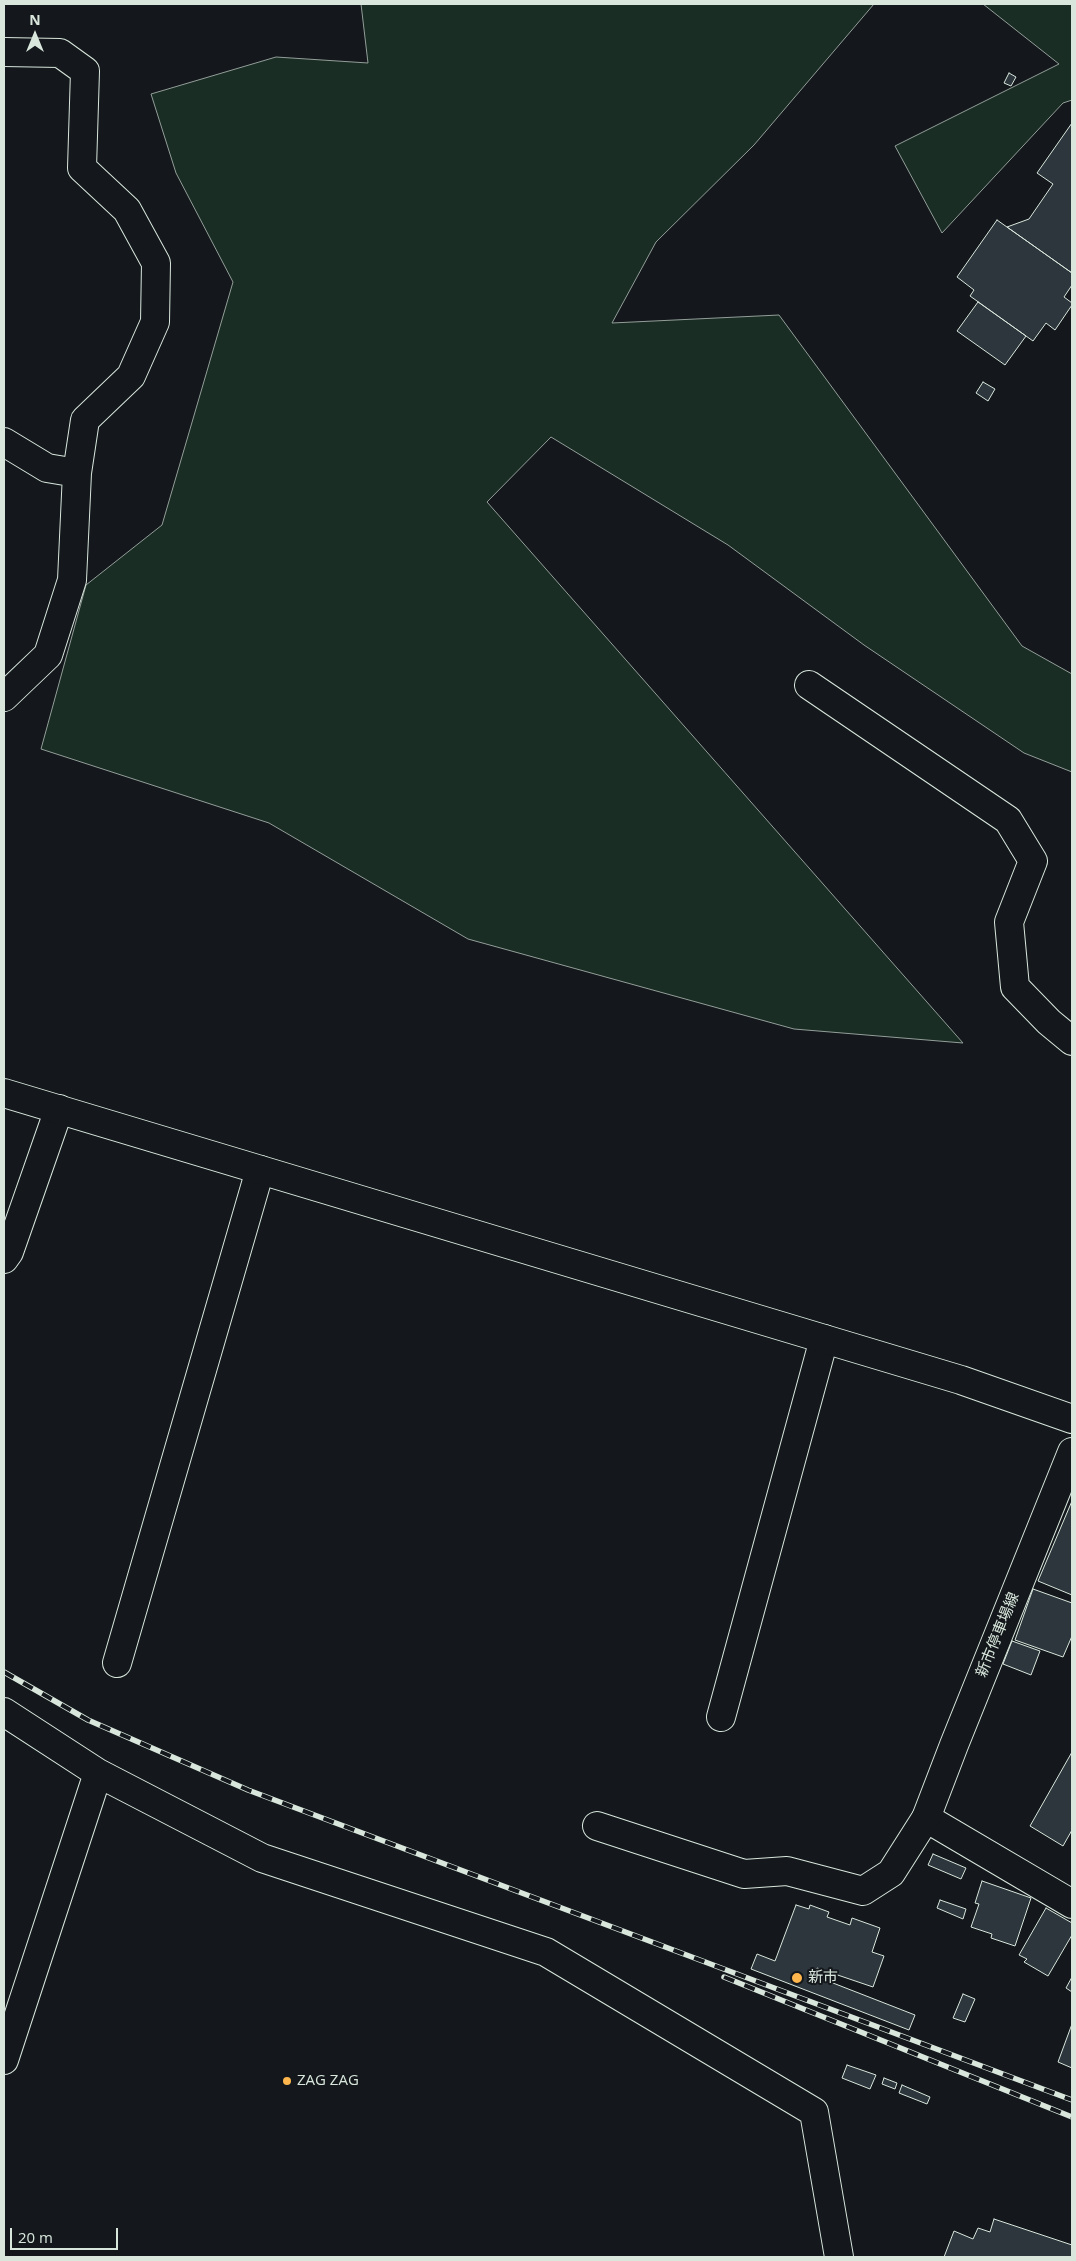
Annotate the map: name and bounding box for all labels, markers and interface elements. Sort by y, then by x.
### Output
north arrow [10,10,60,60]
text: N [29,10,41,29]
street label: 新市停車場線 [973,1590,1023,1680]
place label: 新市 [808,1969,838,1987]
marker: 新市 [790,1971,804,1985]
place label: ZAG ZAG [297,2072,359,2090]
marker: ZAG ZAG [281,2075,293,2087]
scale bar [12,2218,120,2250]
text: 20 m [18,2227,53,2247]

